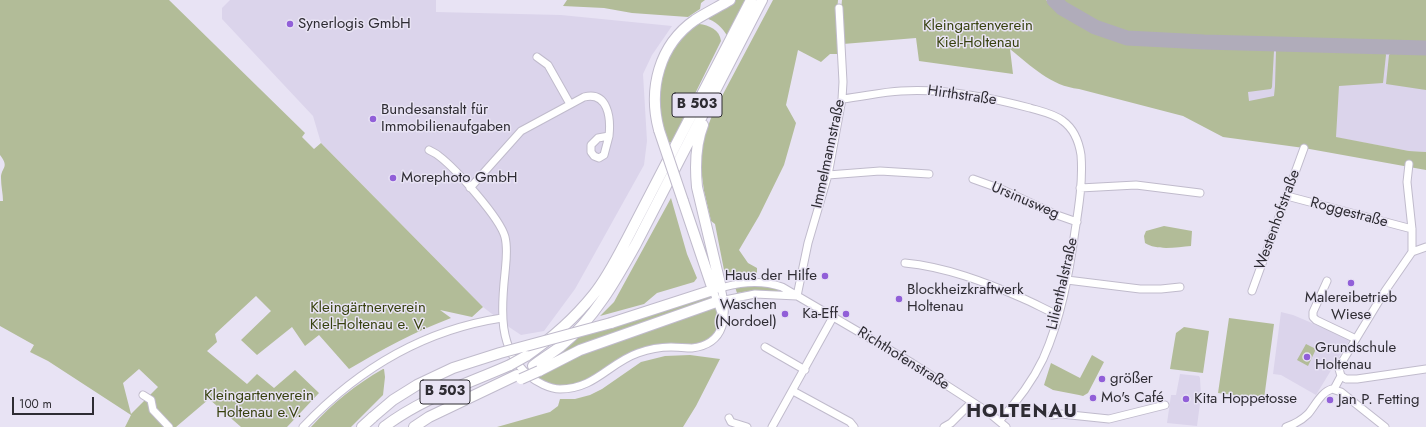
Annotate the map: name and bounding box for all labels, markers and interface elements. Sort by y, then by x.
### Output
place label: Synerlogis GmbH [298,15,411,33]
park label: Kleingartenverein Kiel-Holtenau [923,17,1033,52]
marker: Synerlogis GmbH [285,19,295,29]
street label: Hirthstraße [926,82,998,110]
road number: B 503 [672,93,722,117]
street label: Immelmannstraße [809,98,849,210]
place label: Bundesanstalt für Immobilienaufgaben [381,101,511,136]
marker: Bundesanstalt für Immobilienaufgaben [368,114,378,124]
street label: Westenhofstraße [1252,168,1304,272]
place label: Morephoto GmbH [401,169,517,187]
marker: Morephoto GmbH [388,173,398,183]
street label: Ursinusweg [988,179,1062,223]
street label: Roggestraße [1308,194,1390,232]
street label: Lilienthalstraße [1044,236,1082,332]
place label: Haus der Hilfe [725,267,817,285]
marker: Haus der Hilfe [820,271,830,281]
marker: Malereibetrieb Wiese [1346,278,1356,288]
place label: Blockheizkraftwerk Holtenau [907,281,1023,316]
place label: Malereibetrieb Wiese [1305,289,1397,324]
marker: Blockheizkraftwerk Holtenau [894,294,904,304]
place label: Waschen (Nordoel) [715,296,777,331]
park label: Kleingärtnerverein Kiel-Holtenau e. V. [310,299,426,334]
place label: Ka-Eff [802,305,838,323]
marker: Waschen (Nordoel) [780,309,790,319]
marker: Ka-Eff [841,309,851,319]
street label: Richthofenstraße [854,324,952,394]
place label: Grundschule Holtenau [1315,339,1396,374]
marker: Grundschule Holtenau [1302,352,1312,362]
place label: größer [1110,370,1153,388]
marker: größer [1097,374,1107,384]
road number: B 503 [420,380,470,404]
park label: Kleingartenverein Holtenau e.V. [204,387,314,422]
scale bar [14,389,96,415]
place label: Mo's Café [1101,389,1164,407]
place label: Kita Hoppetosse [1194,390,1297,408]
place label: Jan P. Fetting [1338,391,1420,409]
marker: Mo's Café [1088,393,1098,403]
marker: Kita Hoppetosse [1181,394,1191,404]
text: 100 m [19,395,52,413]
marker: Jan P. Fetting [1325,395,1335,405]
district label: HOLTENAU [966,401,1078,423]

